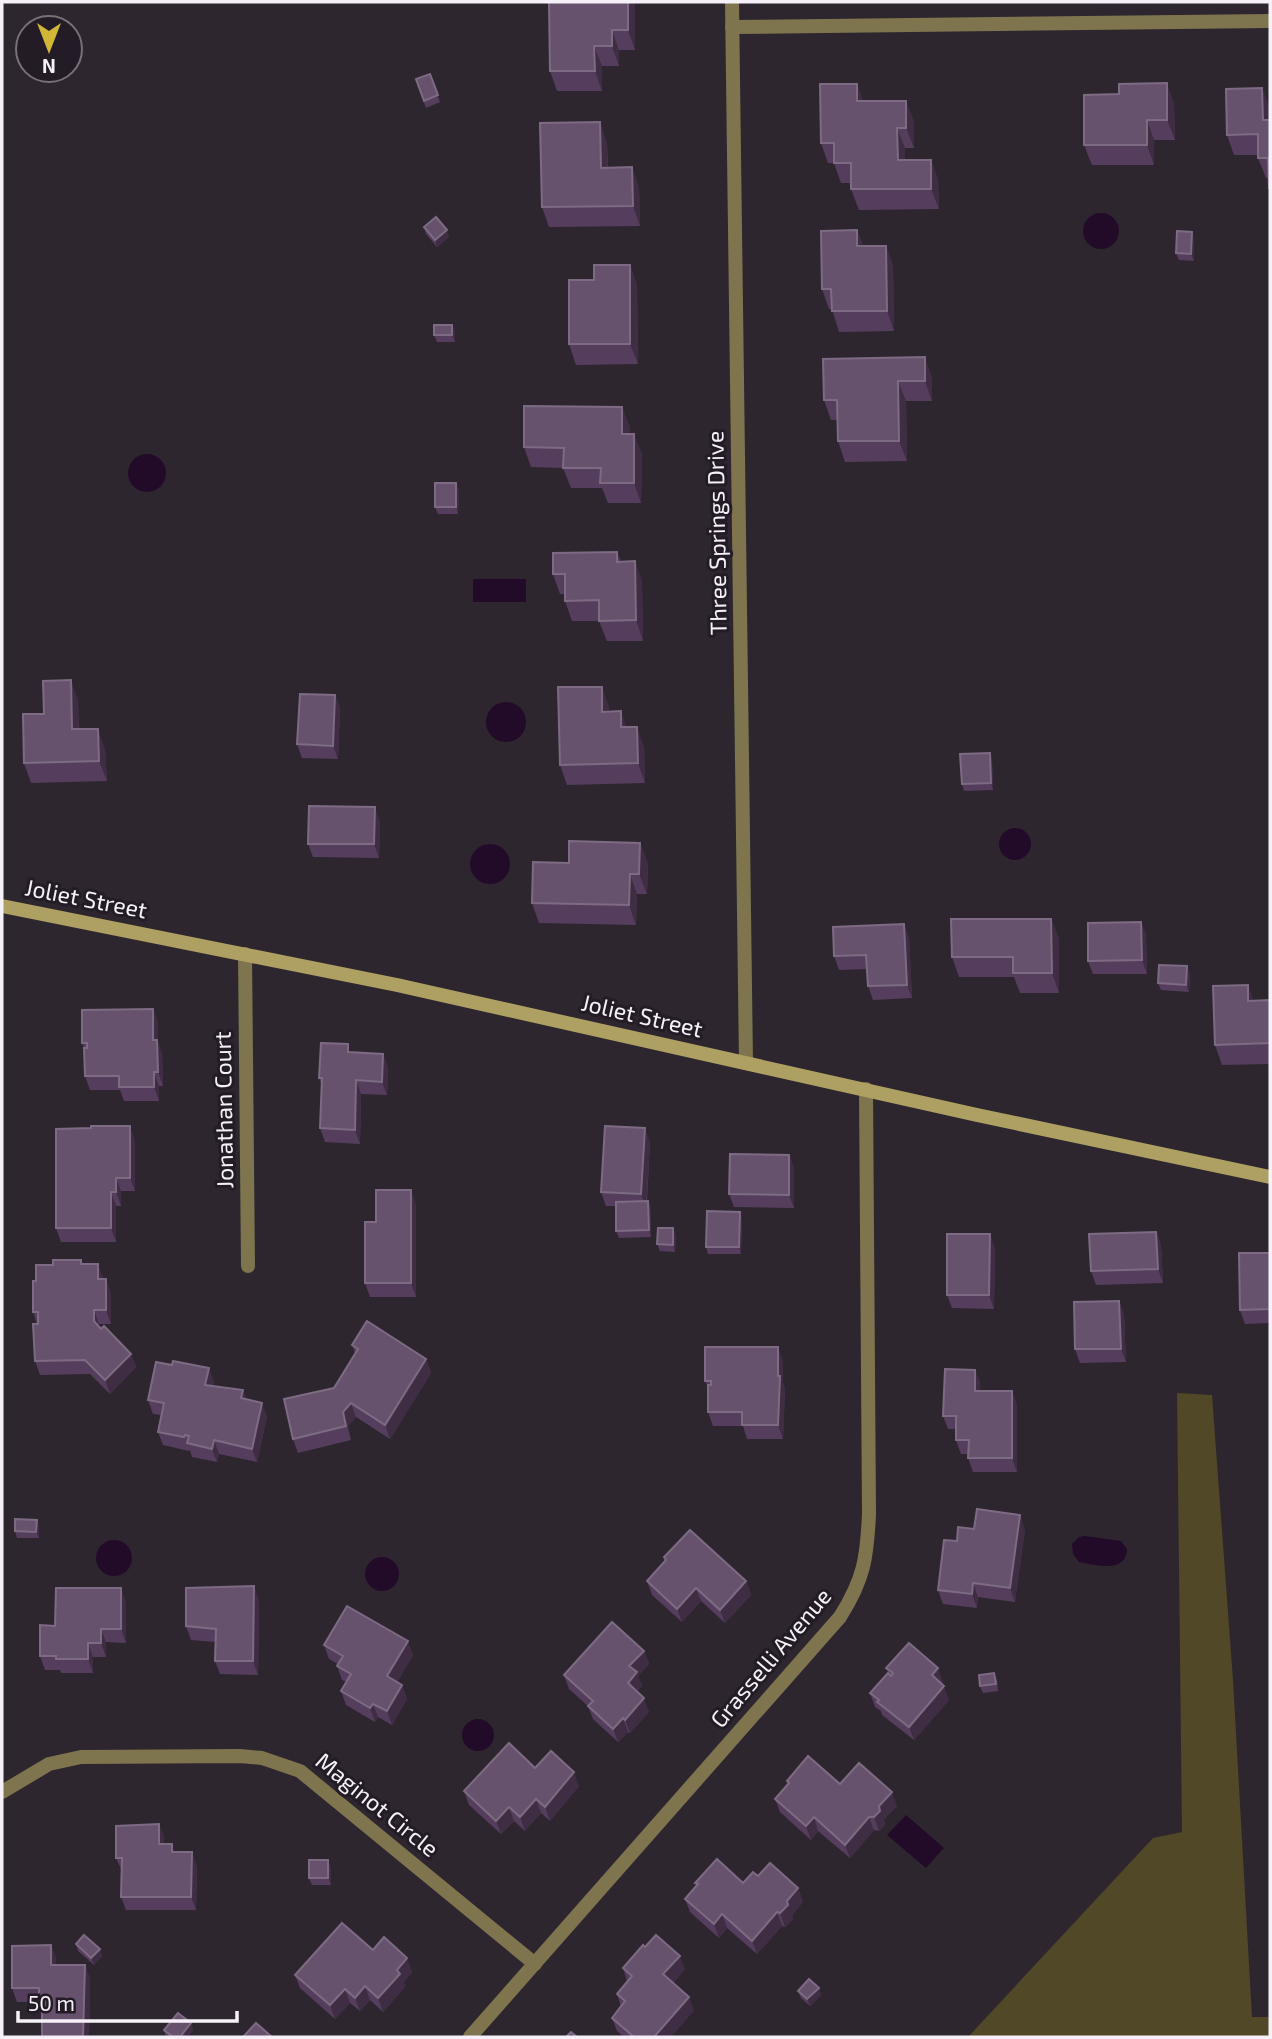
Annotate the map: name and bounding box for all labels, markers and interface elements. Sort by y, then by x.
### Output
north arrow [14,14,84,84]
text: N [42,55,56,78]
street label: Three Springs Drive [700,431,732,635]
street label: Joliet Street [23,872,150,924]
street label: Joliet Street [579,987,706,1043]
street label: Jonathan Court [208,1031,238,1189]
street label: Grasselli Avenue [704,1582,837,1733]
street label: Maginot Circle [311,1746,445,1862]
scale bar [18,1980,236,2024]
text: 50 m [28,1990,75,2015]

